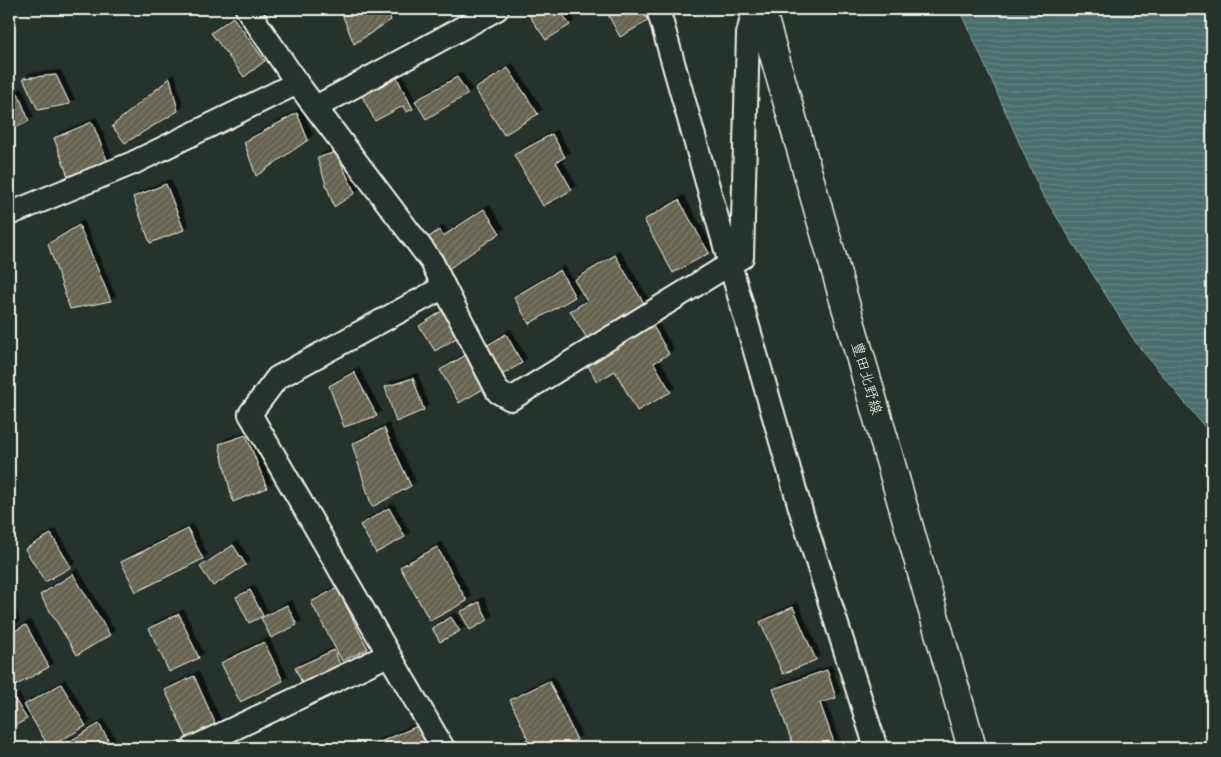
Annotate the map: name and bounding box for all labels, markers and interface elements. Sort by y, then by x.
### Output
street label: 豊田北野線 [848,339,886,417]

